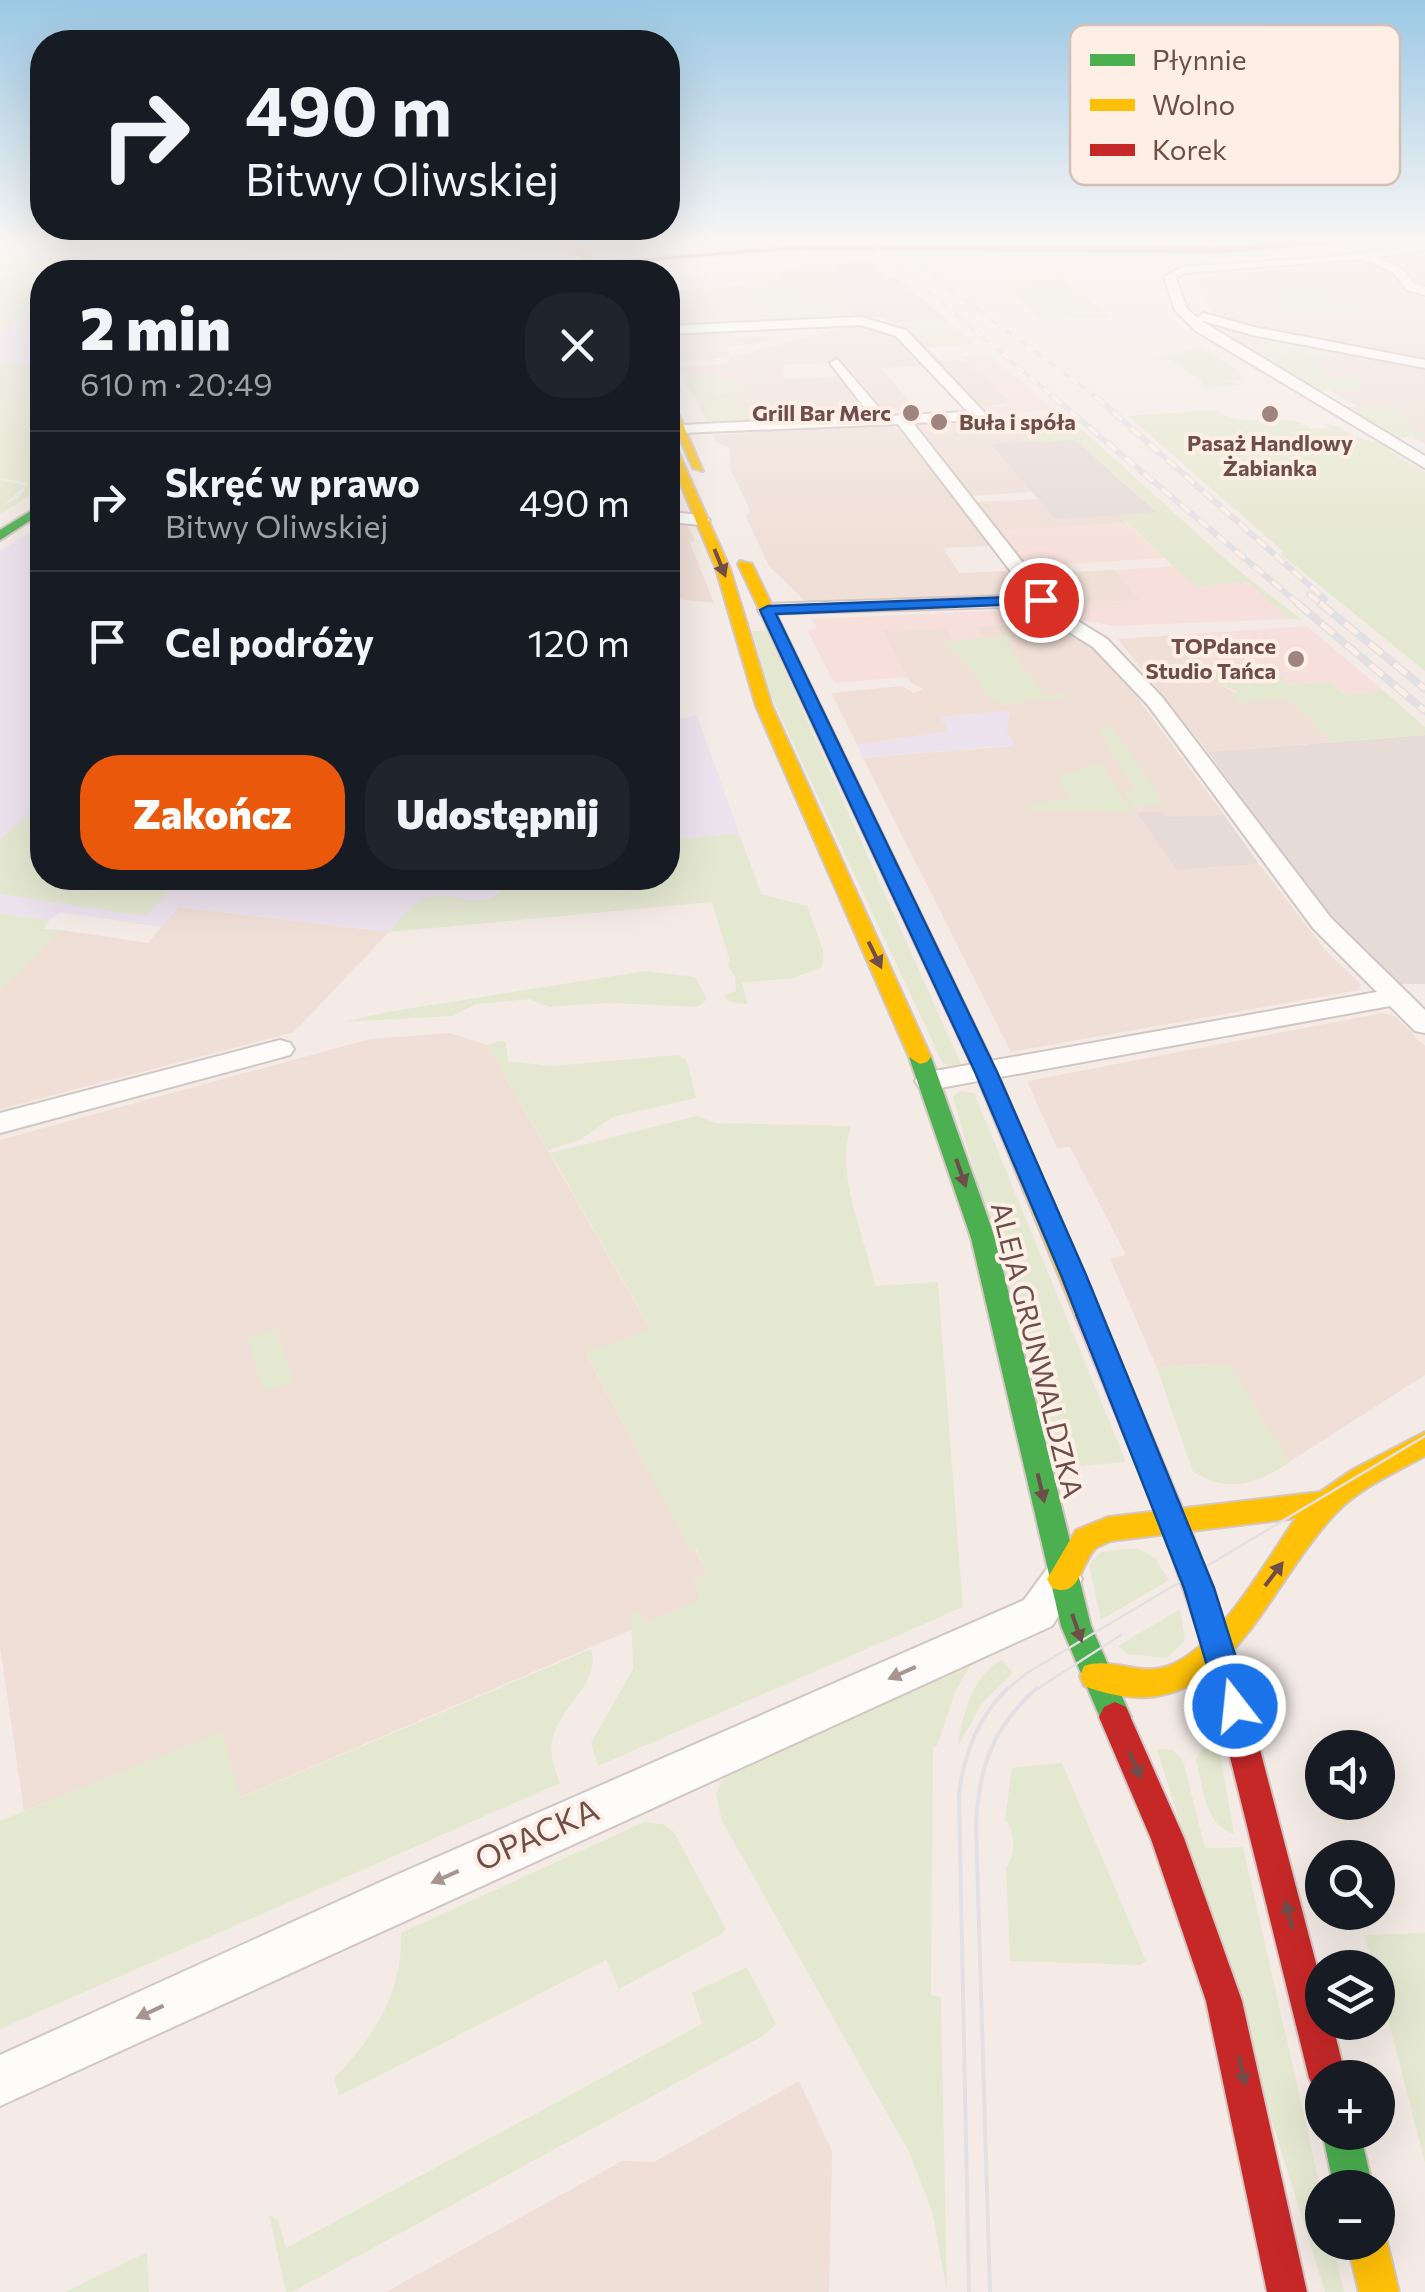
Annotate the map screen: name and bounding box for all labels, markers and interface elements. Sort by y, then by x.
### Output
legend [1070,25,1400,185]
text: Płynnie [1152,42,1247,76]
text: 490 m [245,65,452,150]
icon: right [80,70,210,200]
text: Wolno [1152,87,1235,121]
text: Korek [1152,132,1227,166]
text: Bitwy Oliwskiej [245,150,559,205]
text: 2 min [80,289,231,362]
button: close [525,293,630,398]
text: 610 m · 20:49 [80,363,273,403]
place label: Grill Bar Merc [752,399,891,426]
marker: Grill Bar Merc [900,402,922,424]
marker: Pasaż Handlowy Żabianka [1259,403,1281,425]
place label: Buła i spóła [959,408,1076,435]
marker: Buła i spóła [928,411,950,433]
place label: Pasaż Handlowy Żabianka [1187,429,1353,481]
text: Skręć w prawo [165,458,420,505]
icon: right [80,474,135,529]
text: 490 m [519,478,630,525]
text: Bitwy Oliwskiej [165,505,389,545]
one-way arrow [712,549,728,579]
pin [999,558,1084,643]
icon: arrive [1014,573,1069,628]
icon: arrive [80,614,135,669]
text: Cel podróży [165,618,374,665]
text: 120 m [528,618,630,665]
place label: TOPdance Studio Tańca [1146,632,1276,684]
marker: TOPdance Studio Tańca [1285,648,1307,670]
button: Zakończ [80,755,345,870]
button: Udostępnij [365,755,630,870]
one-way arrow [867,941,884,970]
one-way arrow [954,1159,969,1189]
street label: ALEJA GRUNWALDZKA [985,1198,1091,1501]
one-way arrow [1034,1473,1049,1504]
one-way arrow [1263,1561,1283,1587]
one-way arrow [1070,1613,1085,1643]
position arrow [1183,1654,1287,1758]
one-way arrow [887,1665,916,1682]
map controls [1305,1730,1395,2260]
button: sound [1305,1730,1395,1820]
one-way arrow [1127,1750,1143,1780]
street label: OPACKA [468,1788,604,1878]
button: search [1305,1840,1395,1930]
one-way arrow [430,1869,460,1885]
one-way arrow [1281,1899,1297,1930]
button: layers [1305,1950,1395,2040]
one-way arrow [135,2004,164,2021]
one-way arrow [1235,2056,1250,2087]
button: + [1305,2060,1395,2150]
button: − [1305,2170,1395,2260]

